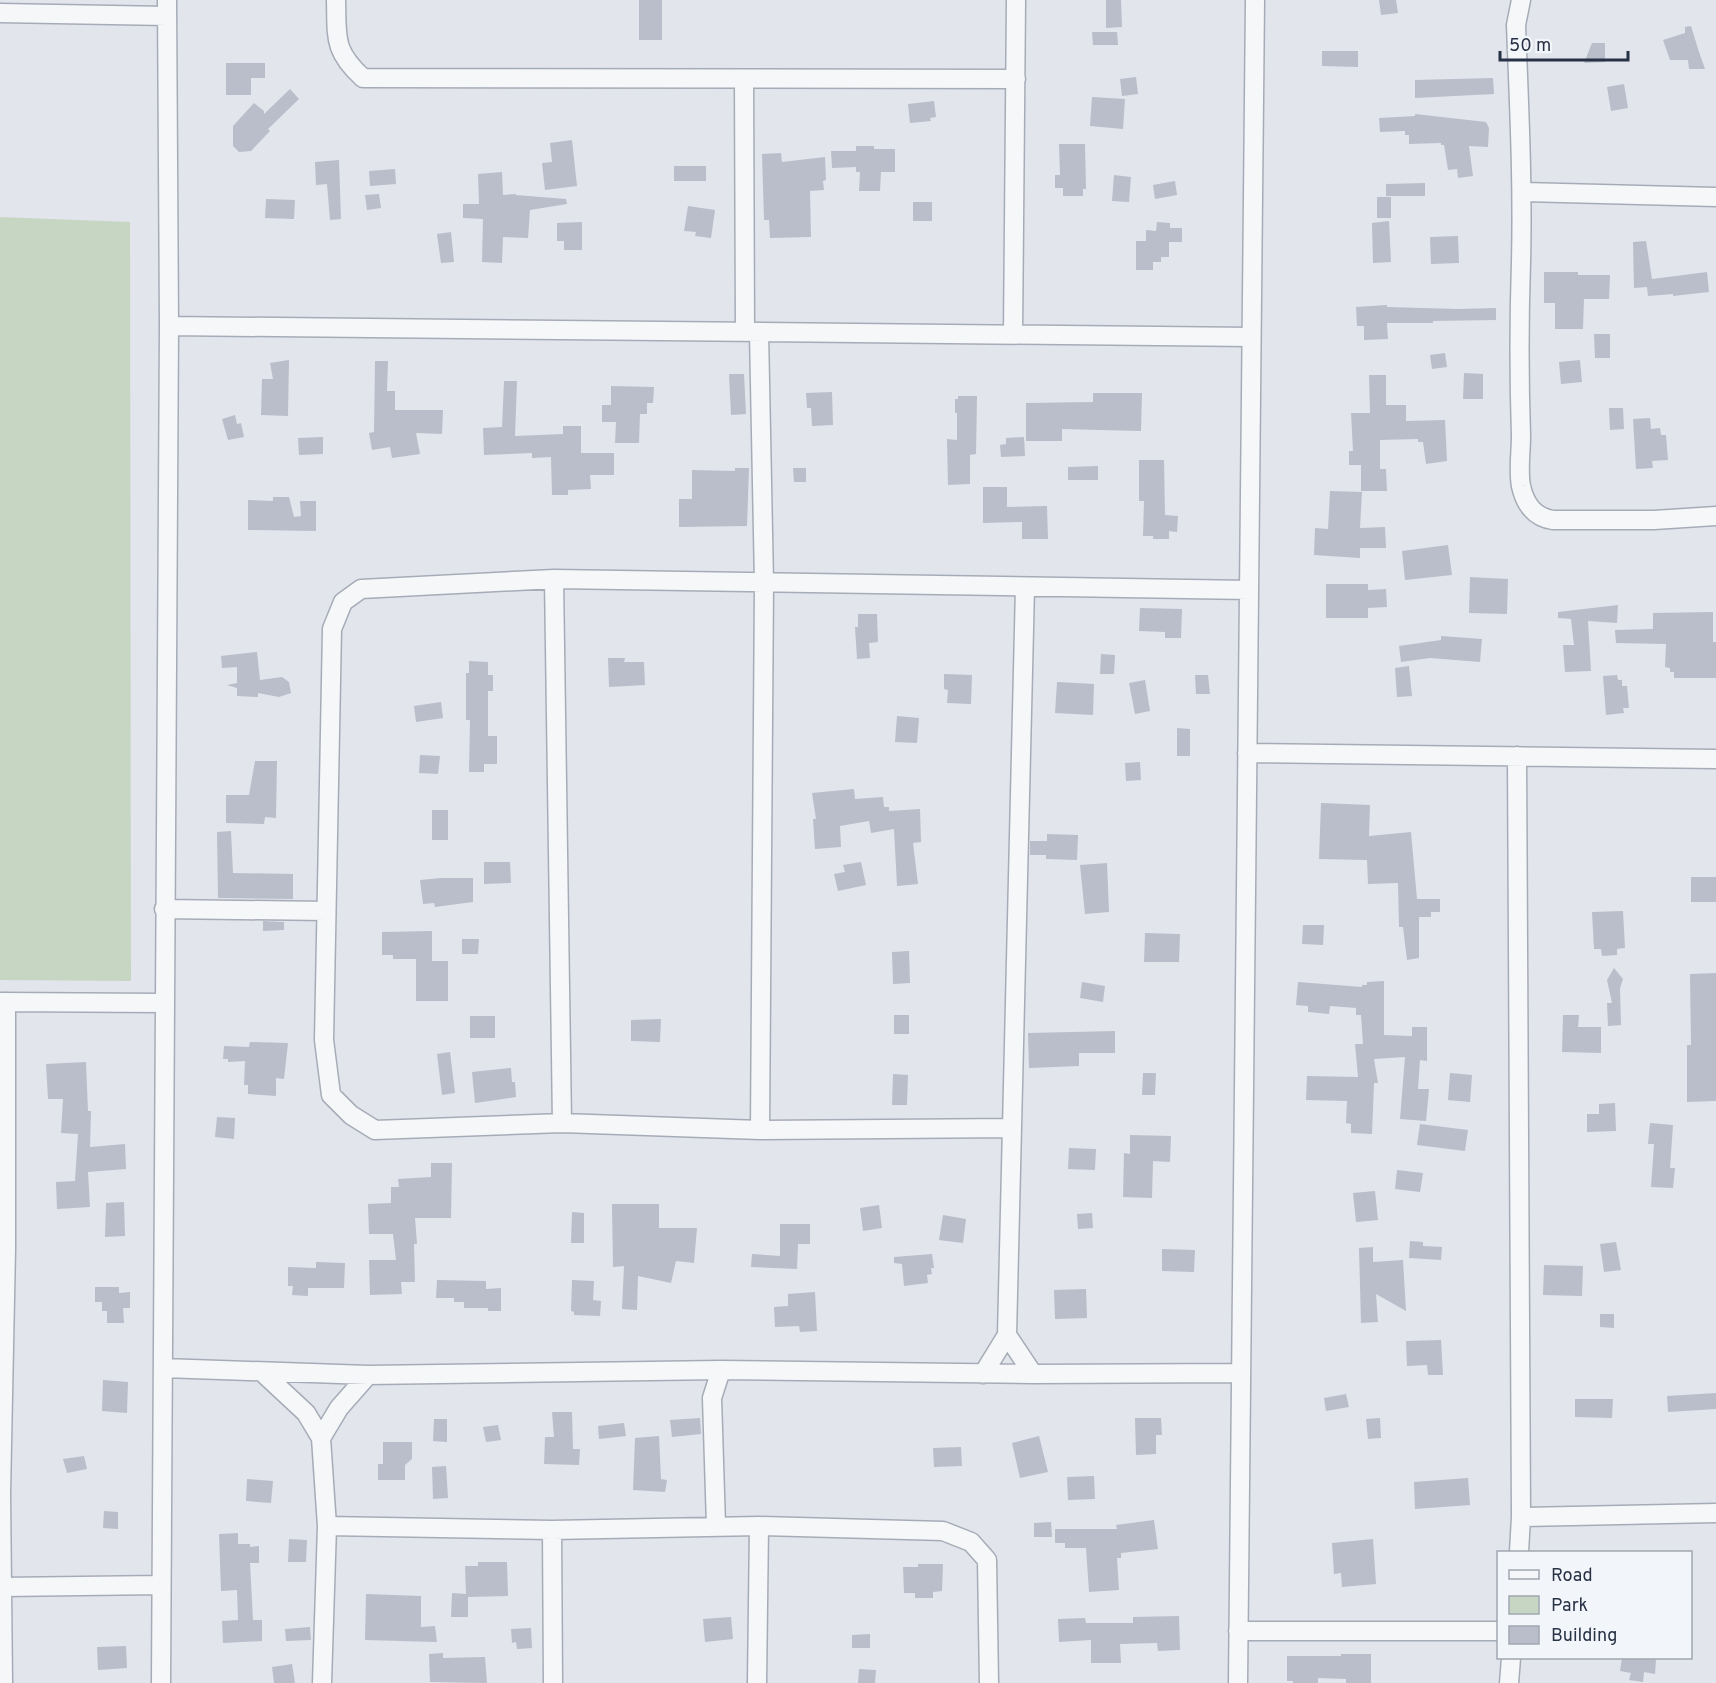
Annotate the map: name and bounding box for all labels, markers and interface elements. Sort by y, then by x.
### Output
scale bar [1500,24,1628,62]
text: 50 m [1509,35,1551,58]
legend [1497,1551,1692,1659]
text: Road [1551,1565,1593,1588]
text: Park [1551,1595,1588,1618]
text: Building [1551,1625,1617,1648]

